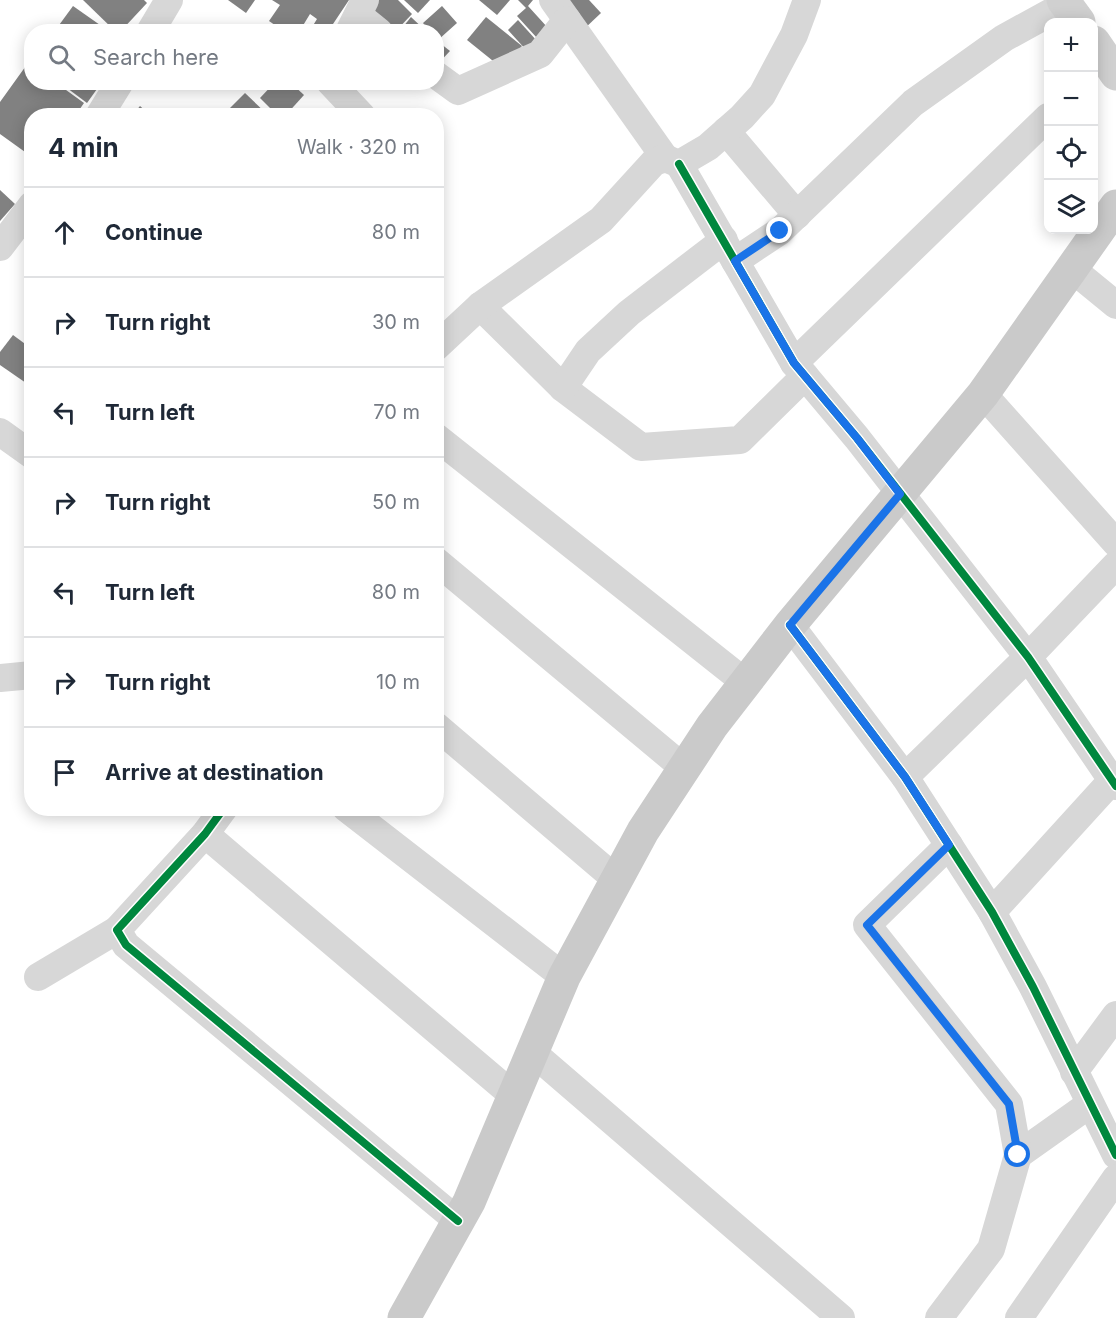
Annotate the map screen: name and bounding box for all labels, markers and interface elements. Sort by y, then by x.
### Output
map controls [1044,18,1098,234]
button: + [1044,18,1098,72]
search box [24,24,444,90]
icon: search [45,41,78,74]
text: Search here [93,44,219,70]
button: − [1044,72,1098,126]
button: locate [1044,126,1098,180]
text: 4 min [48,132,119,163]
text: Walk · 320 m [297,135,420,159]
button: layers [1044,180,1098,234]
icon: ahead [48,216,81,249]
route end [766,217,792,243]
text: Continue [105,219,203,245]
text: 80 m [372,220,420,244]
icon: right [48,306,81,339]
text: Turn right [105,309,211,335]
text: 30 m [372,310,420,334]
icon: left [48,396,81,429]
text: Turn left [105,399,195,425]
text: 70 m [373,400,420,424]
icon: right [48,486,81,519]
text: Turn right [105,489,211,515]
text: 50 m [372,490,420,514]
icon: left [48,576,81,609]
text: Turn left [105,579,195,605]
text: 80 m [372,580,420,604]
icon: right [48,666,81,699]
text: Turn right [105,669,211,695]
text: 10 m [376,670,420,694]
icon: arrive [48,756,81,789]
text: Arrive at destination [105,759,324,785]
route start [1004,1141,1030,1167]

